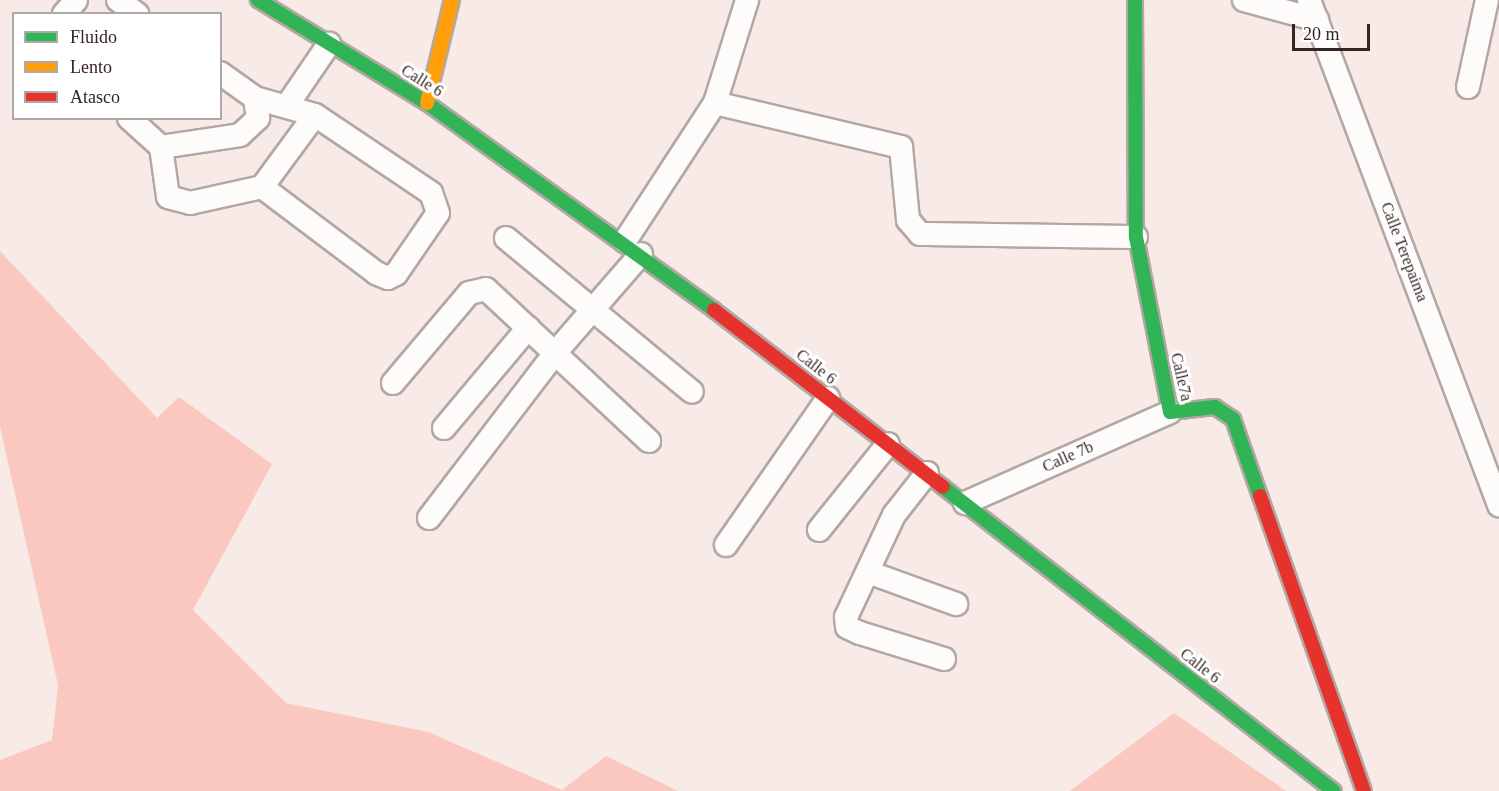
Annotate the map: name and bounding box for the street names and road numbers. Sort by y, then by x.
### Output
street label: Calle 6 [398,61,446,101]
street label: Calle Terepaima [1376,200,1432,304]
street label: Calle 6 [792,345,840,389]
street label: Calle7a [1166,351,1196,403]
street label: Calle 7b [1040,437,1096,477]
street label: Calle 6 [1176,644,1224,688]

